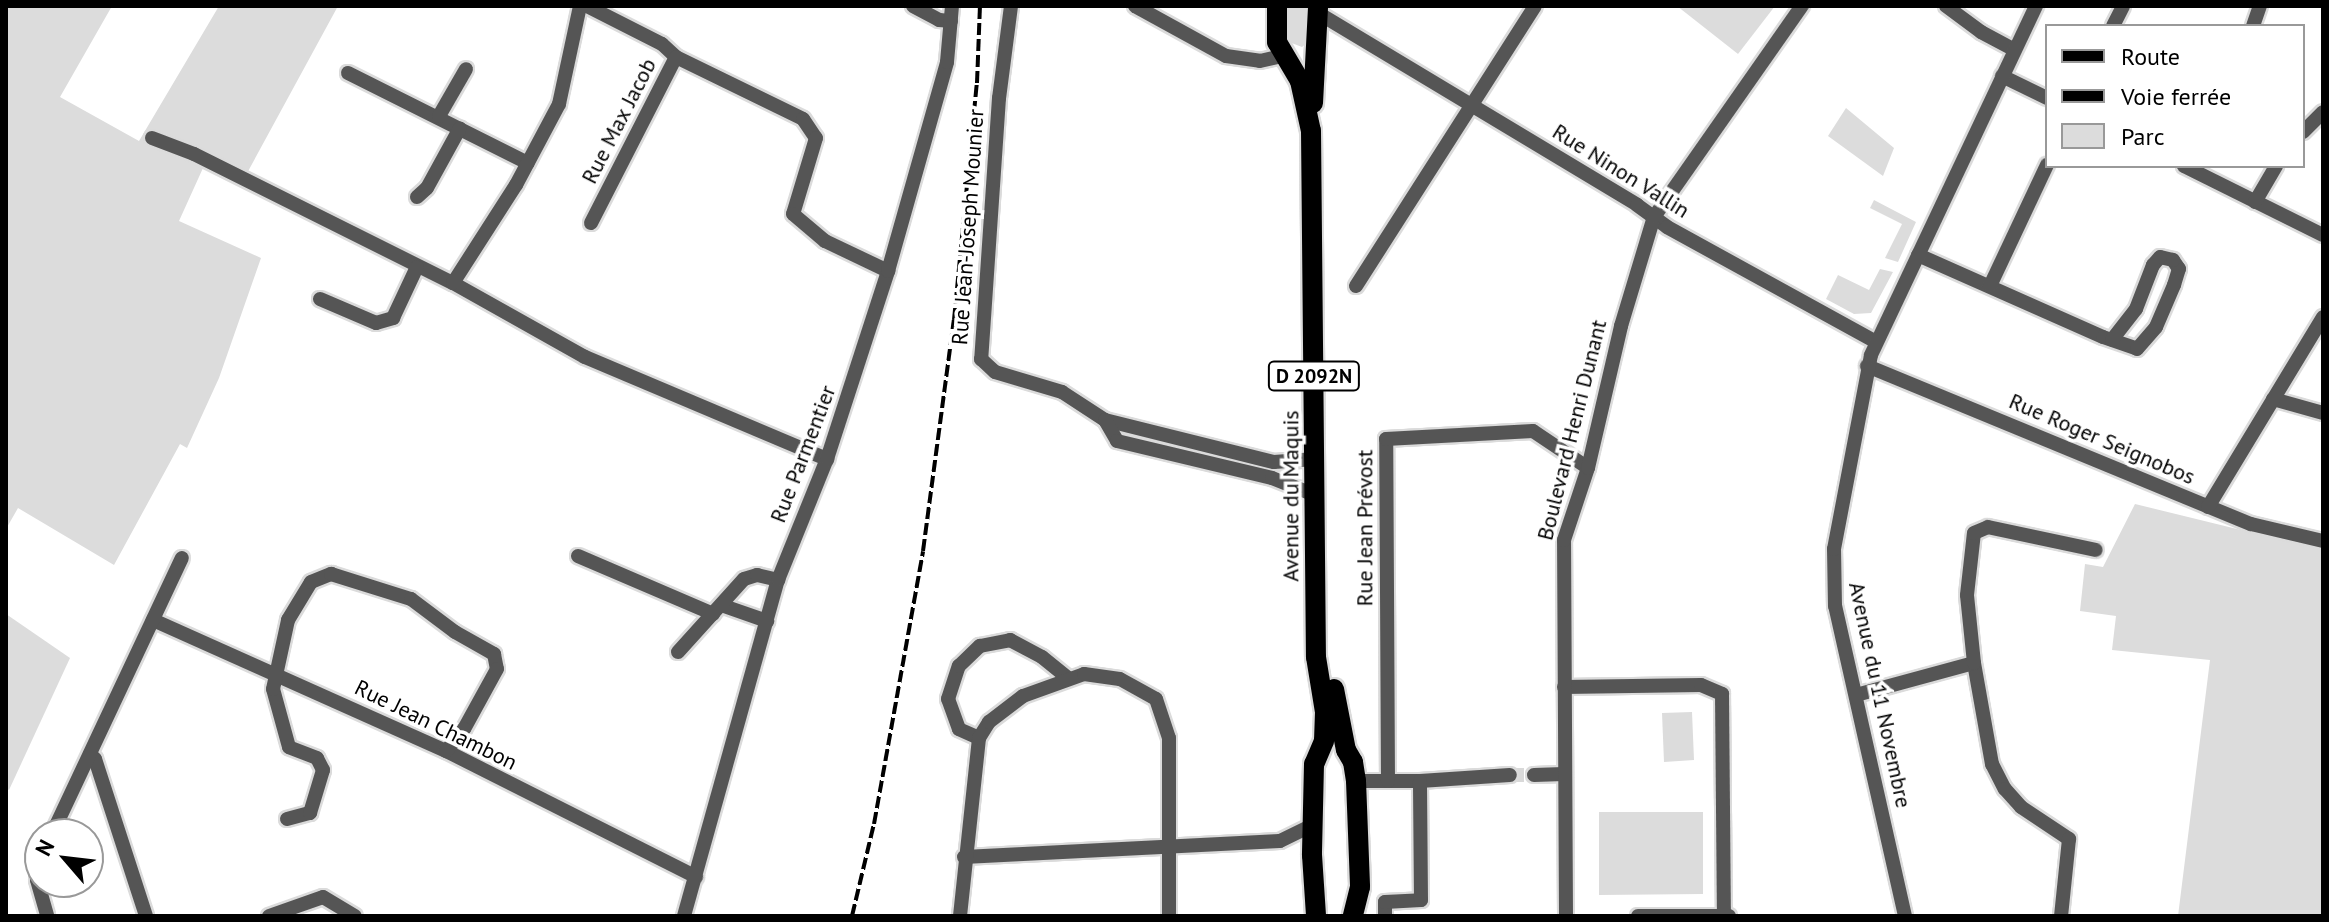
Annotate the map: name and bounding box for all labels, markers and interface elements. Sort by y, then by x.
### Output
legend [2045,24,2305,168]
text: Route [2121,41,2180,72]
street label: Rue Max Jacob [576,54,662,188]
text: Voie ferrée [2121,81,2231,112]
street label: Rue Jean-Joseph Mounier [947,108,989,346]
street label: Rue Ninon Vallin [1547,118,1695,224]
text: Parc [2121,121,2164,152]
street label: Boulevard Henri Dunant [1532,317,1612,543]
road number: D 2092N [1266,360,1362,392]
street label: Rue Parmentier [765,382,841,526]
street label: Rue Roger Seignobos [2005,388,2199,490]
street label: Avenue du Maquis [1278,410,1304,582]
street label: Rue Jean Prévost [1352,450,1378,606]
street label: Avenue du 11 Novembre [1843,580,1917,810]
street label: Rue Jean Chambon [351,674,521,776]
north arrow [24,818,104,898]
text: N [29,835,60,861]

